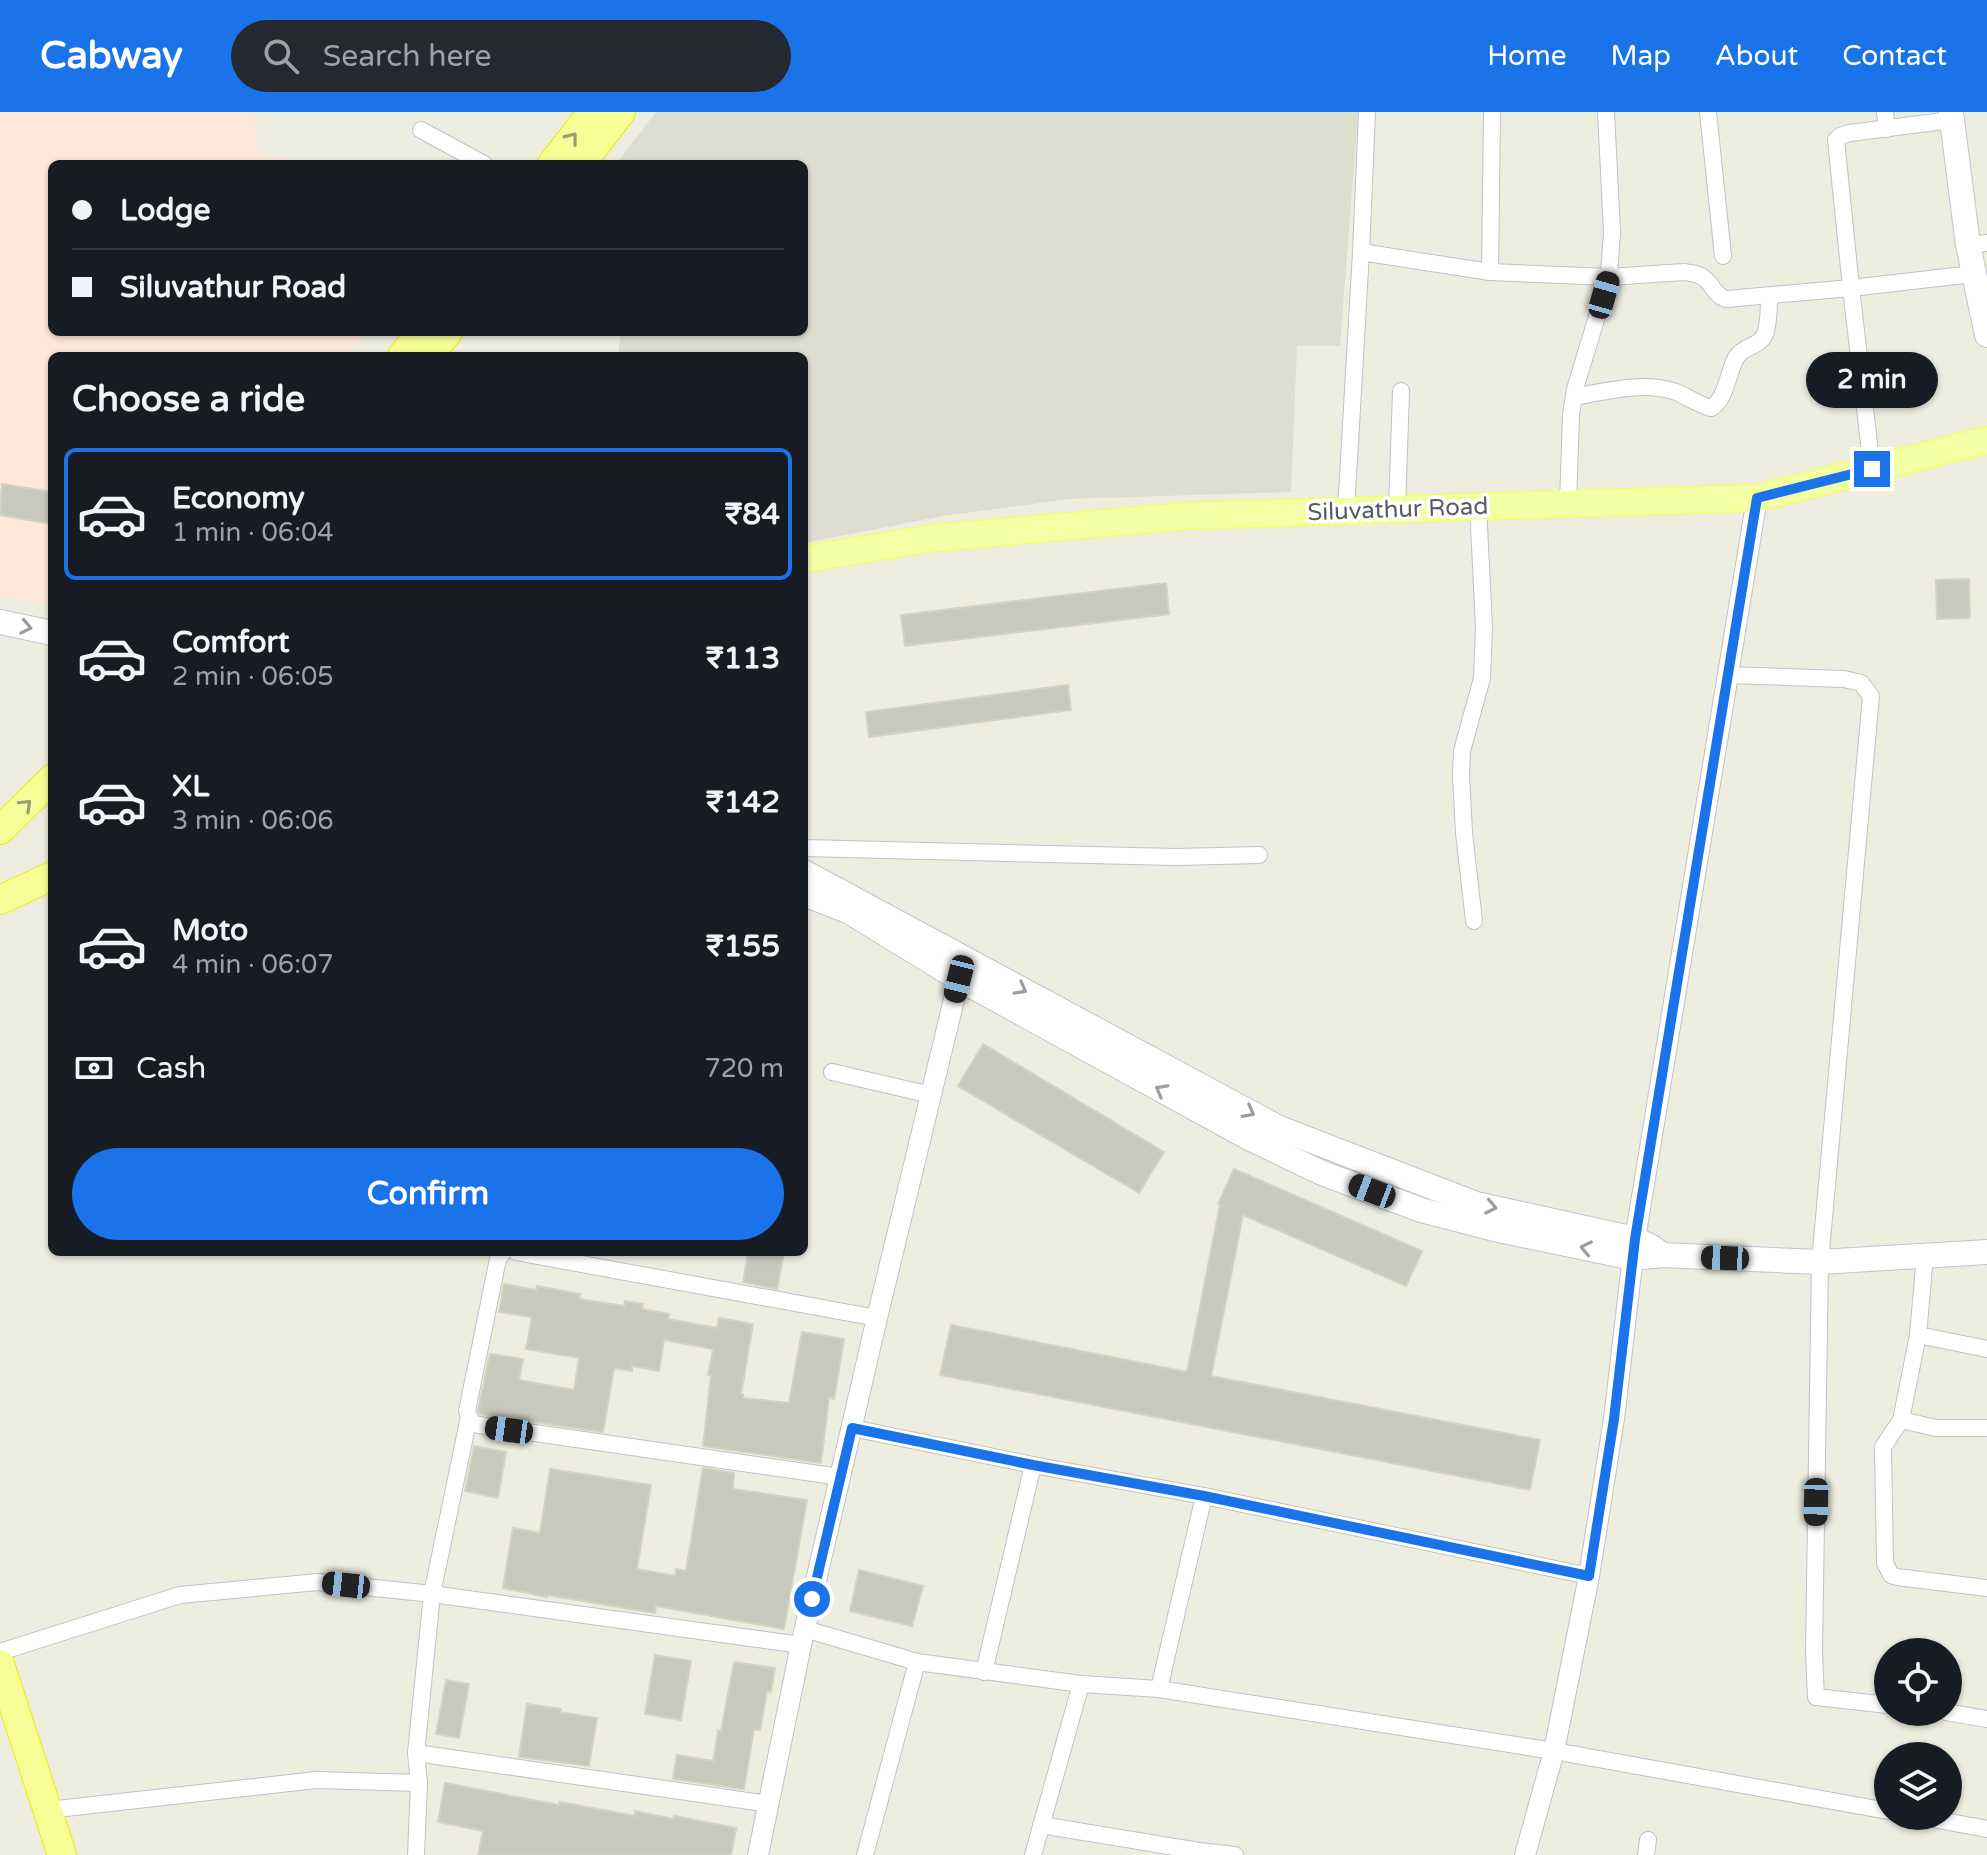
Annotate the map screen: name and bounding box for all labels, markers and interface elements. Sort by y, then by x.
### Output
search box [231,20,791,92]
text: Cabway [40,33,183,79]
icon: search [259,34,303,78]
text: Search here [323,38,491,75]
text: Home [1487,39,1567,73]
text: Map [1611,39,1671,73]
text: About [1715,39,1798,73]
text: Contact [1842,39,1947,73]
one-way arrow [562,133,577,147]
text: Lodge [120,192,210,229]
text: Siluvathur Road [120,269,346,306]
car [1586,269,1622,321]
callout: 2 min [1806,353,1938,409]
text: 2 min [1837,364,1907,395]
text: Choose a ride [72,378,305,421]
route end [1854,451,1890,487]
icon: car [76,478,148,550]
text: Economy [172,480,305,517]
street label: Siluvathur Road [1307,492,1489,527]
text: ₹84 [725,496,780,533]
text: 1 min · 06:04 [172,517,334,548]
one-way arrow [19,618,33,635]
icon: car [76,622,148,694]
text: Comfort [172,624,290,661]
text: ₹113 [706,640,780,677]
text: 2 min · 06:05 [172,661,334,692]
icon: car [76,766,148,838]
text: XL [172,768,209,805]
text: ₹142 [706,784,780,821]
one-way arrow [17,799,31,814]
text: 3 min · 06:06 [172,805,334,836]
icon: car [76,910,148,982]
text: Moto [172,912,248,949]
text: ₹155 [706,928,780,965]
text: 4 min · 06:07 [172,949,334,980]
car [942,953,976,1005]
one-way arrow [1012,979,1027,994]
icon: cash [72,1046,116,1090]
text: Cash [136,1050,206,1087]
text: 720 m [704,1053,784,1084]
one-way arrow [1155,1084,1170,1100]
one-way arrow [1241,1103,1256,1118]
button: Confirm [72,1148,784,1240]
car [1345,1171,1399,1211]
one-way arrow [1484,1198,1498,1215]
one-way arrow [1579,1240,1593,1257]
car [1701,1245,1749,1271]
car [484,1415,534,1445]
car [1804,1478,1828,1526]
car [321,1571,371,1599]
route start [794,1581,830,1617]
map controls [1874,1638,1962,1830]
button: locate [1874,1638,1962,1726]
button: layers [1874,1742,1962,1830]

